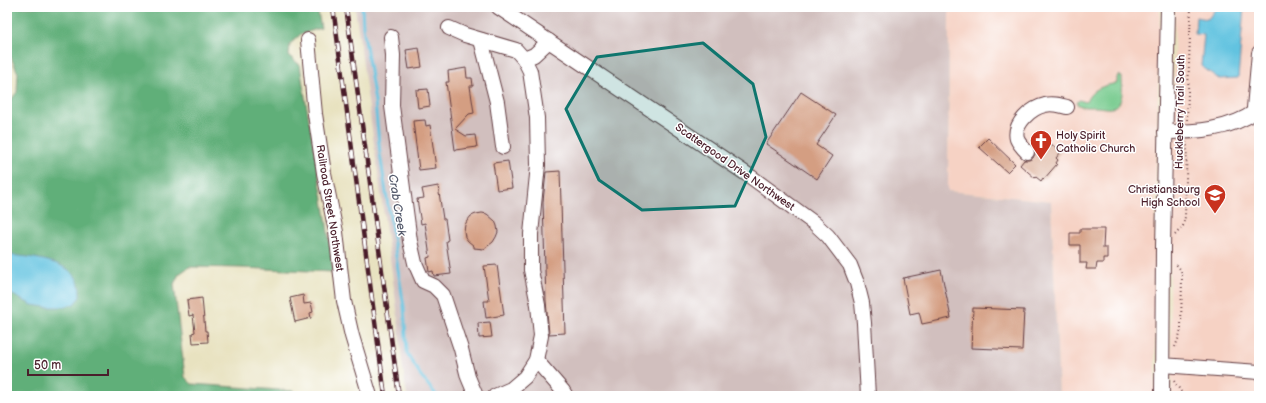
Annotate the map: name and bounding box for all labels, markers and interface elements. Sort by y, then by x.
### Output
street label: Huckleberry Trail South [1173,55,1187,169]
street label: Scattergood Drive Northwest [673,121,798,214]
church icon: Holy Spirit Catholic Church [1028,128,1054,161]
place label: Holy Spirit Catholic Church [1056,129,1135,155]
street label: Railroad Street Northwest [314,144,347,273]
water label: Crab Creek [385,173,409,238]
school or university icon: Christiansburg High School [1202,182,1228,215]
place label: Christiansburg High School [1128,183,1200,209]
scale bar [28,351,108,377]
text: 50 m [34,358,61,373]

